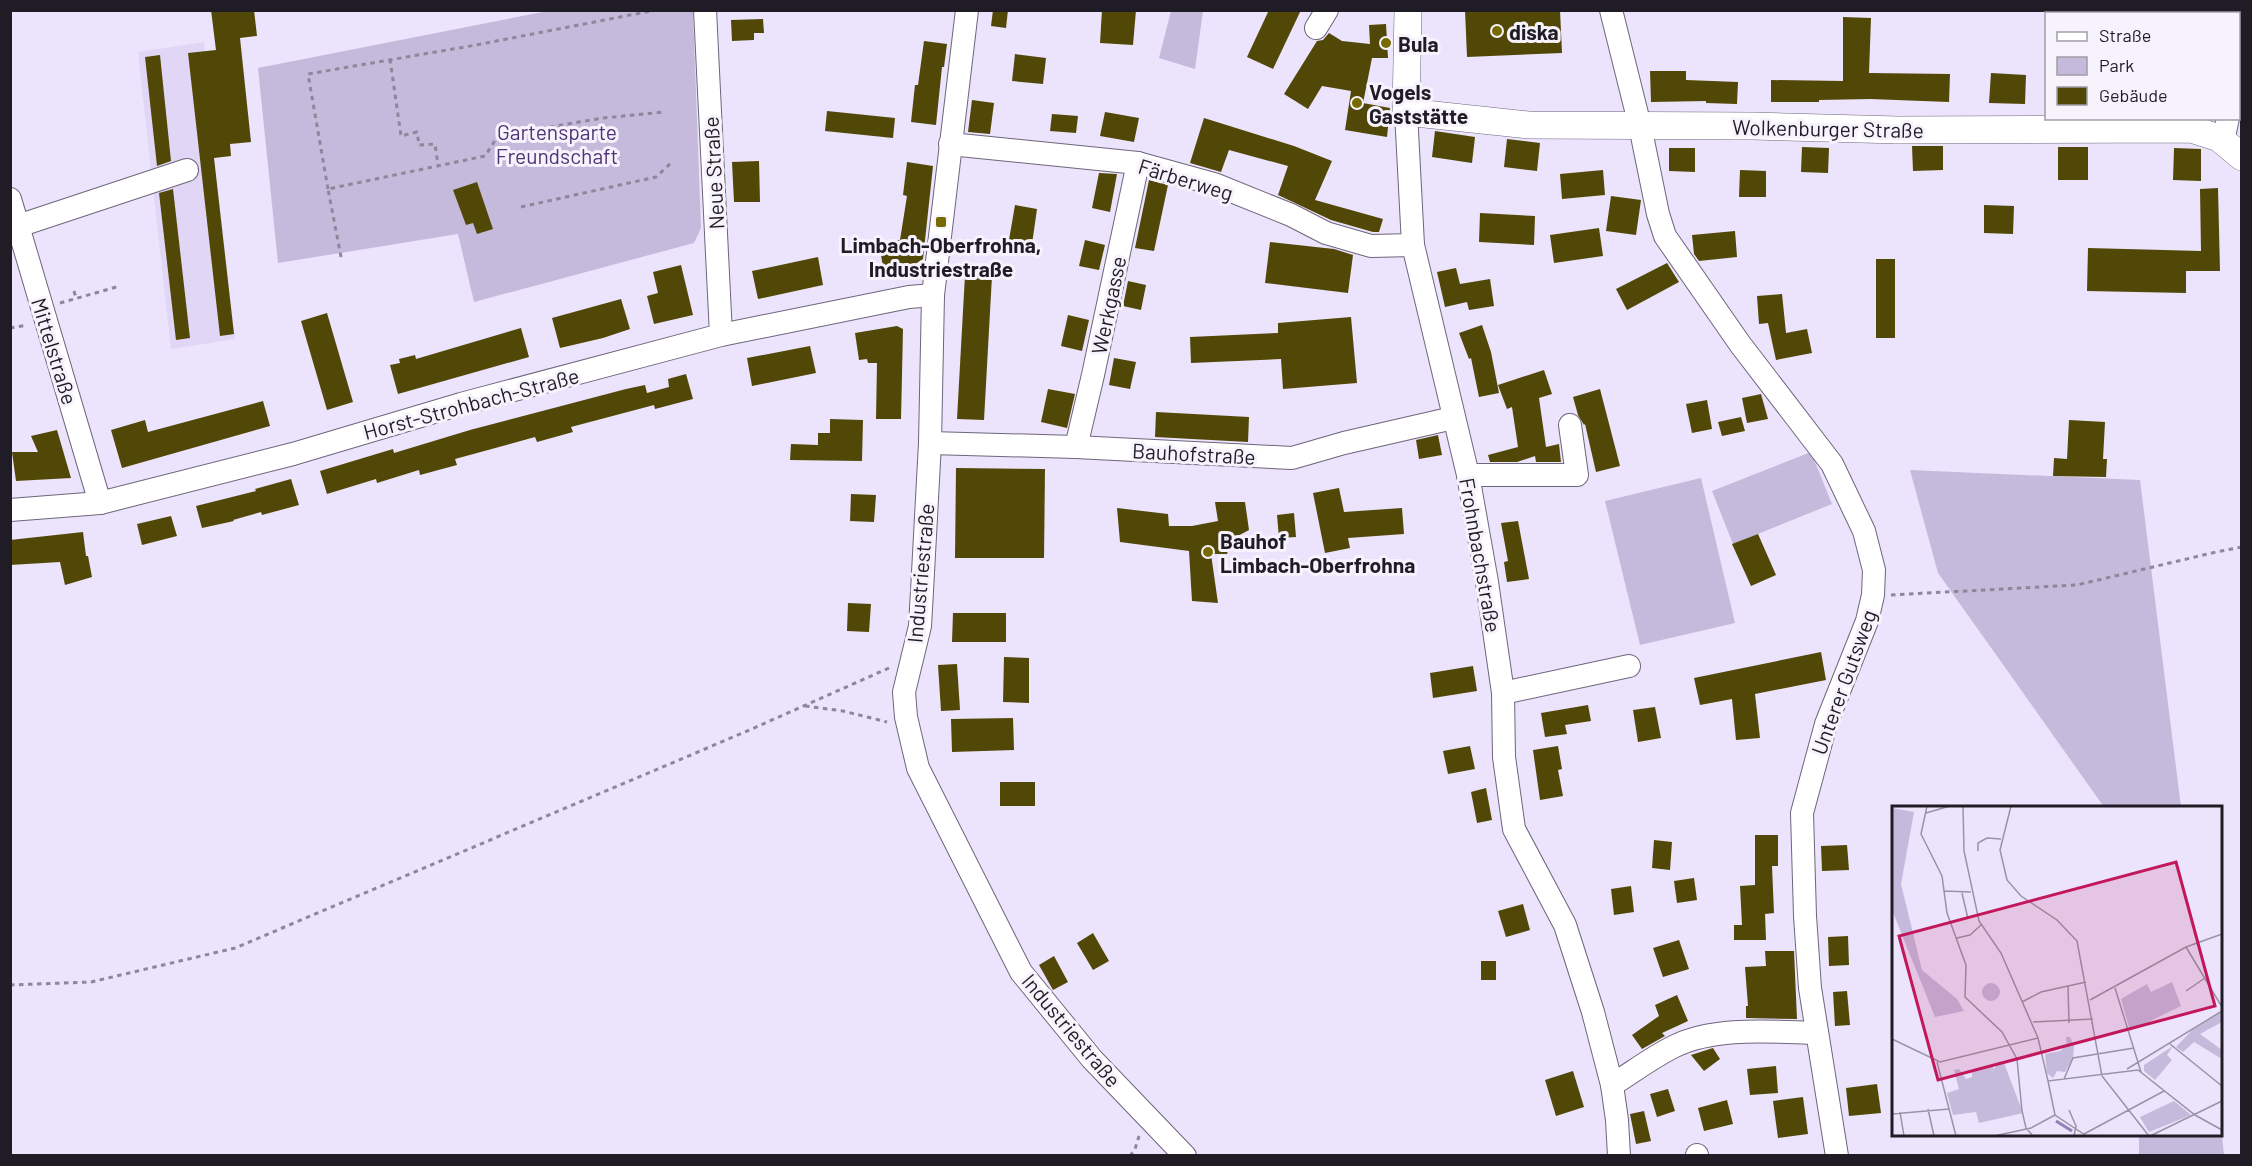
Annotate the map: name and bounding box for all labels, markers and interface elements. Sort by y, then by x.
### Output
legend [2045,12,2240,120]
place label: diska [1509,19,1559,44]
marker: diska [1490,24,1504,38]
text: Straße [2099,24,2151,46]
place label: Bula [1398,31,1439,56]
marker: Bula [1379,36,1393,50]
text: Park [2099,54,2134,76]
place label: Vogels Gaststätte [1369,79,1468,128]
text: Gebäude [2099,84,2168,106]
marker: Vogels Gaststätte [1350,96,1364,110]
street label: Wolkenburger Straße [1732,114,1924,142]
street label: Neue Straße [698,116,728,230]
park label: Gartensparte Freundschaft [496,119,618,168]
street label: Färberweg [1136,153,1236,205]
marker: Limbach-Oberfrohna, Industriestraße [934,215,948,229]
place label: Limbach-Oberfrohna, Industriestraße [841,232,1041,281]
street label: Werkgasse [1085,254,1131,356]
street label: Mittelstraße [27,295,83,407]
street label: Horst-Strohbach-Straße [360,362,582,444]
street label: Bauhofstraße [1132,437,1256,469]
street label: Frohnbachstraße [1455,476,1507,634]
street label: Industriestraße [901,502,939,644]
place label: Bauhof Limbach-Oberfrohna [1220,528,1415,577]
marker: Bauhof Limbach-Oberfrohna [1201,545,1215,559]
street label: Unterer Gutsweg [1805,606,1881,758]
inset map [1892,806,2222,1136]
street label: Industriestraße [1017,968,1127,1092]

